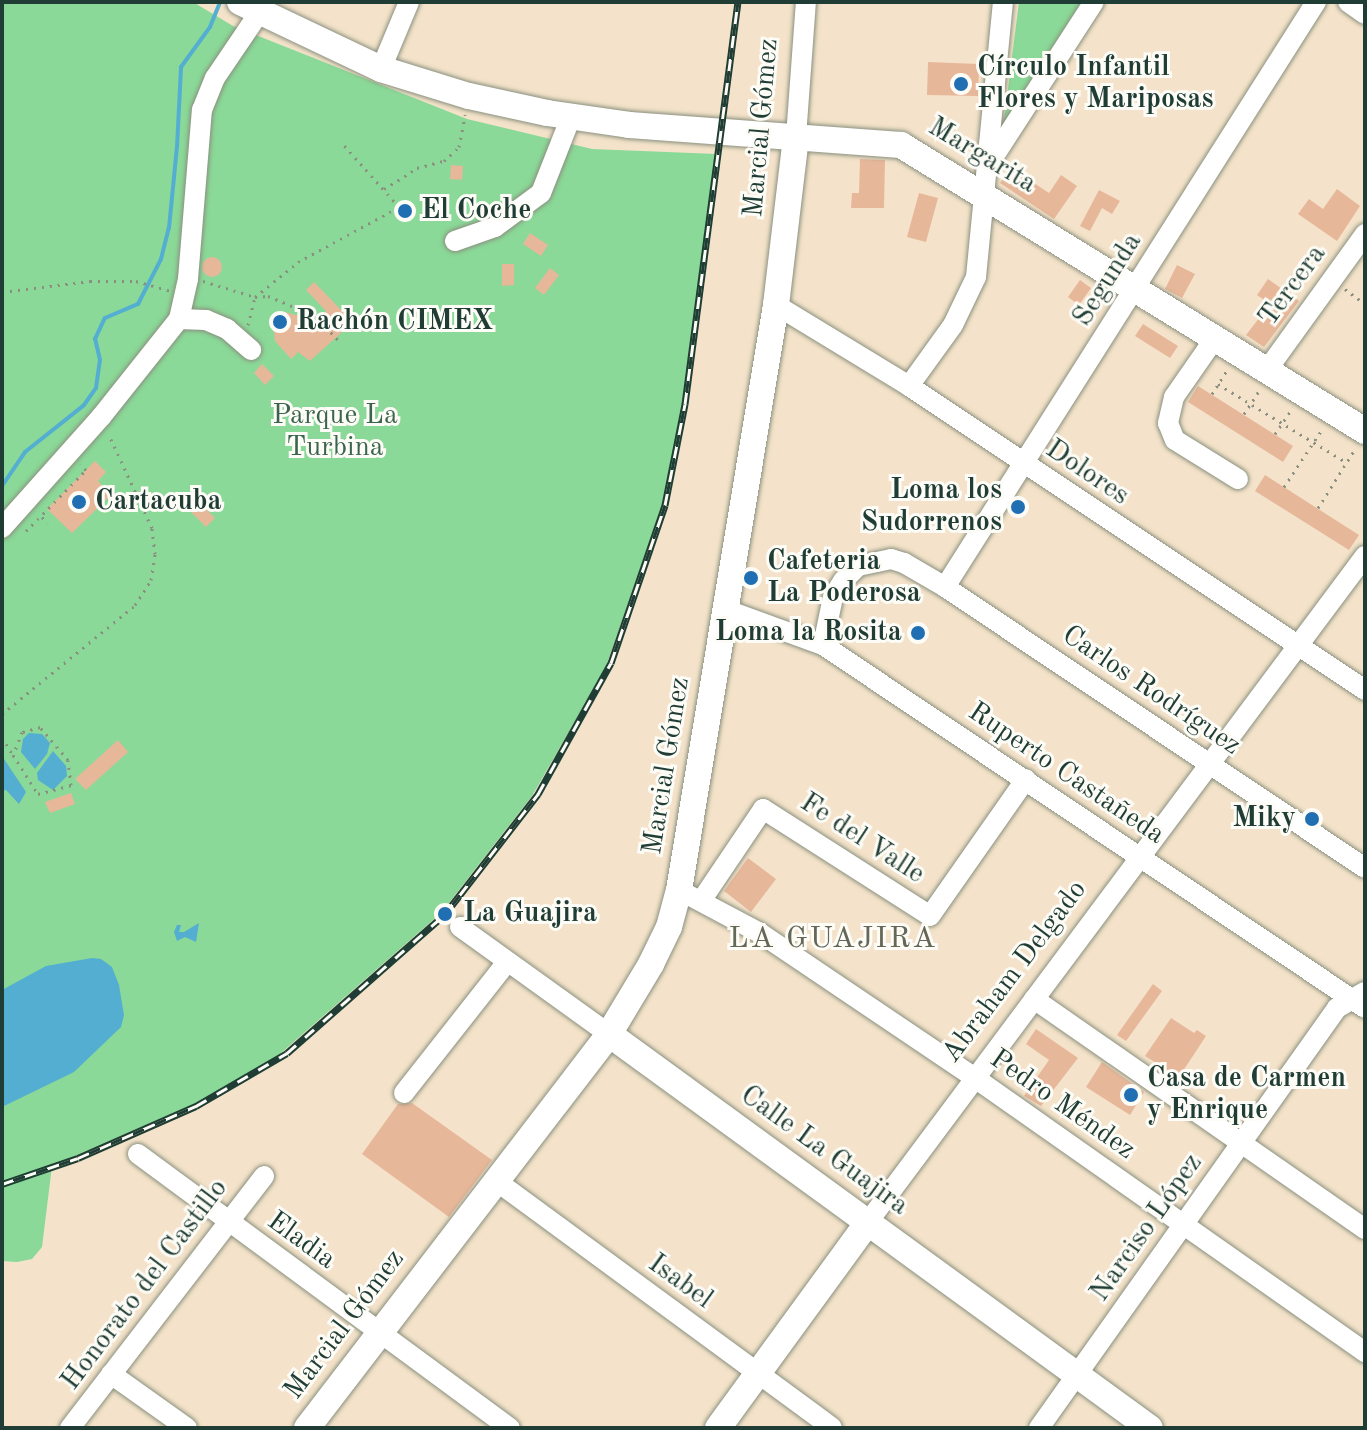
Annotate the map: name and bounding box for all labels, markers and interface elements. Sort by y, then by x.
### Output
street label: Marcial Gómez [737,37,787,219]
place label: Círculo Infantil Flores y Mariposas [977,51,1213,117]
marker: Círculo Infantil Flores y Mariposas [952,75,970,93]
street label: Margarita [922,111,1042,201]
place label: El Coche [421,194,531,228]
marker: El Coche [396,202,414,220]
street label: Segunda [1066,227,1150,333]
street label: Tercera [1252,239,1334,333]
place label: Rachón CIMEX [296,305,493,339]
marker: Rachón CIMEX [271,313,289,331]
park label: Parque La Turbina [272,399,398,465]
street label: Dolores [1039,433,1135,513]
place label: Loma los Sudorrenos [861,474,1002,540]
place label: Cartacuba [95,485,222,519]
marker: Cartacuba [70,493,88,511]
marker: Loma los Sudorrenos [1009,498,1027,516]
place label: Cafeteria La Poderosa [767,545,921,611]
marker: Cafeteria La Poderosa [742,569,760,587]
place label: Loma la Rosita [715,616,902,650]
street label: Carlos Rodríguez [1055,619,1247,763]
marker: Loma la Rosita [909,624,927,642]
street label: Marcial Gómez [636,675,698,857]
street label: Ruperto Castañeda [961,696,1171,852]
street label: Fe del Valle [793,786,931,892]
place label: Miky [1232,802,1296,836]
marker: Miky [1303,810,1321,828]
street label: Abraham Delgado [935,874,1095,1070]
place label: La Guajira [463,897,597,931]
marker: La Guajira [434,903,456,925]
district label: LA GUAJIRA [729,921,937,957]
street label: Pedro Méndez [983,1043,1141,1167]
place label: Casa de Carmen y Enrique [1147,1062,1346,1128]
street label: Calle La Guajira [733,1079,915,1223]
marker: Casa de Carmen y Enrique [1122,1086,1140,1104]
street label: Narciso López [1084,1148,1210,1308]
street label: Honorato del Castillo [55,1173,235,1397]
street label: Eladia [260,1205,342,1277]
street label: Marcial Gómez [278,1243,412,1407]
street label: Isabel [641,1247,719,1317]

